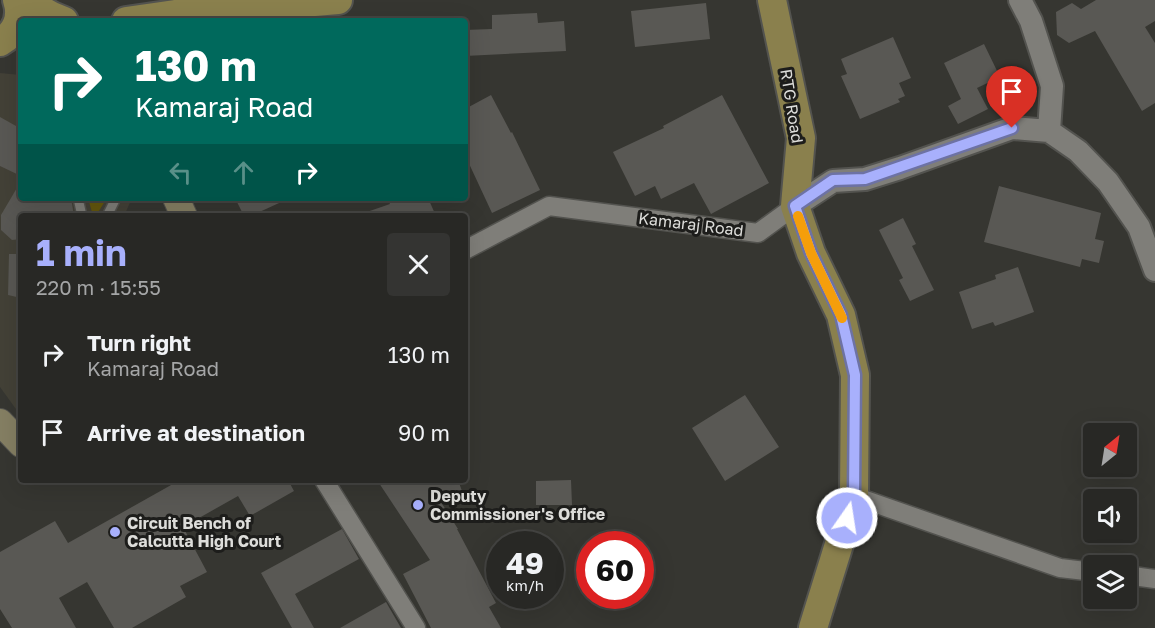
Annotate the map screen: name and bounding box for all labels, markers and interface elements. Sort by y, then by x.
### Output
text: 130 m [135,40,257,90]
icon: right [36,42,114,120]
pin [986,66,1037,128]
street label: RTG Road [776,67,808,145]
icon: arrive [995,75,1028,108]
text: Kamaraj Road [135,91,313,123]
icon: left [164,156,197,189]
icon: ahead [227,156,260,189]
icon: right [290,156,323,189]
street label: Kamaraj Road [637,208,745,240]
text: 1 min [36,231,127,274]
button: close [387,233,450,296]
text: 220 m · 15:55 [36,275,161,299]
text: Turn right [87,329,191,356]
icon: right [36,338,69,371]
text: 130 m [388,341,450,368]
text: Kamaraj Road [87,356,219,380]
icon: arrive [36,416,69,449]
text: Arrive at destination [87,419,305,446]
text: 90 m [398,419,450,446]
north arrow [1083,423,1137,477]
map controls [1083,423,1137,609]
place label: Deputy Commissioner's Office [430,486,605,524]
position arrow [815,486,879,550]
button: sound [1083,489,1137,543]
marker: Deputy Commissioner's Office [411,498,425,512]
place label: Circuit Bench of Calcutta High Court [127,513,281,551]
marker: Circuit Bench of Calcutta High Court [108,525,122,539]
speed limit sign: 60 [576,531,654,609]
text: 49 [506,545,544,581]
button: layers [1083,555,1137,609]
text: km/h [506,576,544,594]

